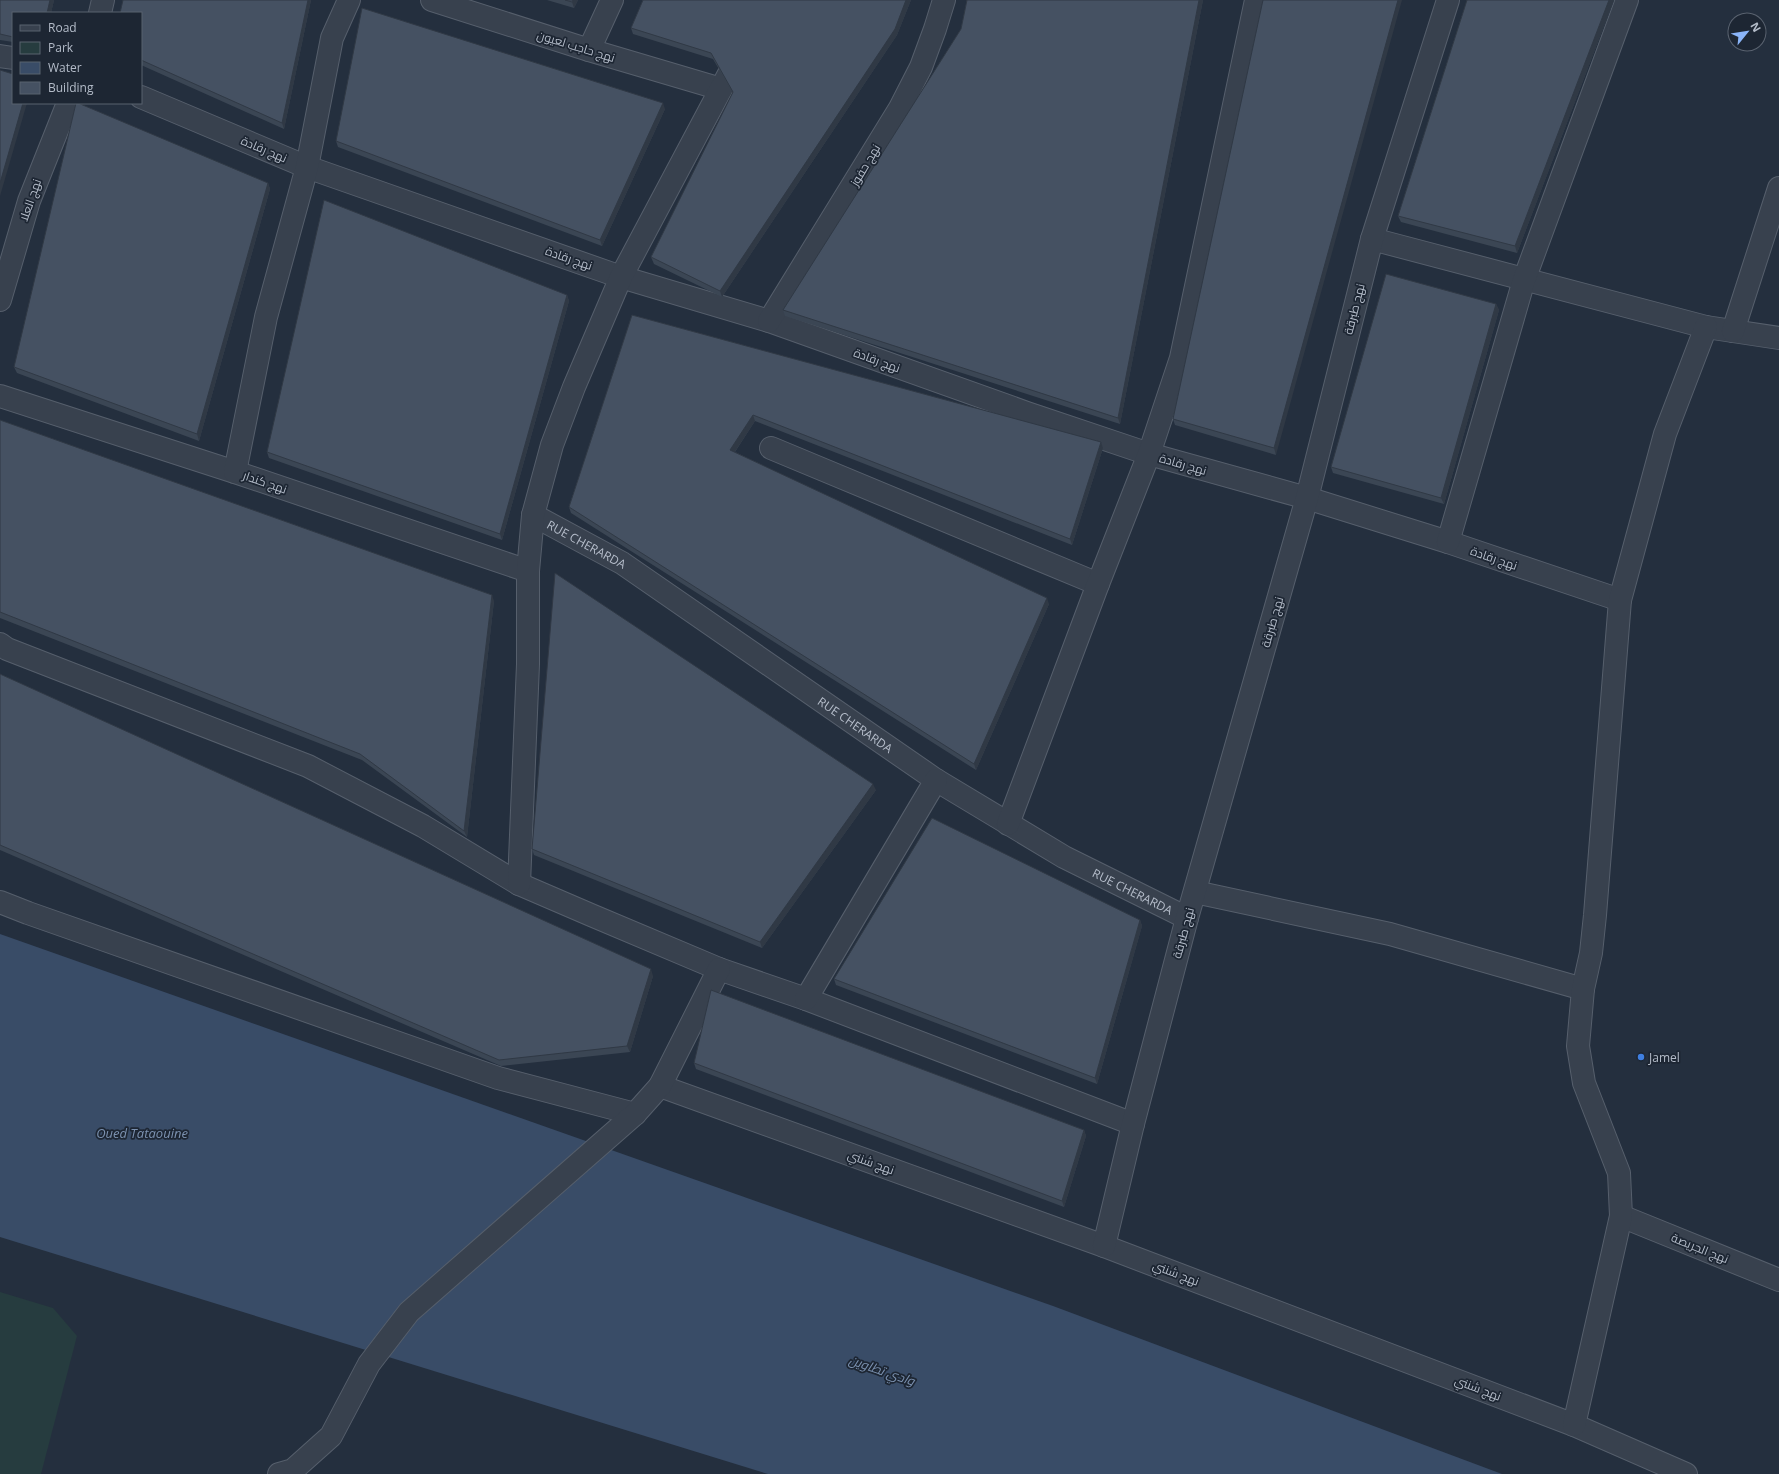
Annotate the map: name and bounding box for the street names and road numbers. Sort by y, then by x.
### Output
street label: نهج حاجب لعيون [535,26,617,66]
street label: نهج رقادة [238,132,290,166]
street label: نهج حفوز [845,141,884,190]
street label: نهج العلا [15,176,45,224]
street label: نهج رقادة [543,242,595,274]
street label: نهج طبرقة [1339,282,1369,336]
street label: نهج رقادة [851,344,903,376]
street label: نهج رقادة [1157,449,1209,479]
street label: نهج كندار [240,466,289,497]
street label: RUE CHERARDA [544,516,630,572]
street label: نهج رقادة [1468,542,1520,574]
street label: نهج طبرقة [1257,595,1287,649]
street label: RUE CHERARDA [815,692,897,757]
street label: RUE CHERARDA [1090,864,1176,918]
street label: نهج طبرقة [1168,906,1198,960]
street label: نهج شنني [845,1146,897,1180]
street label: نهج الجريصة [1669,1229,1731,1267]
street label: نهج شنني [1150,1256,1202,1292]
street label: نهج شنني [1452,1371,1504,1407]

